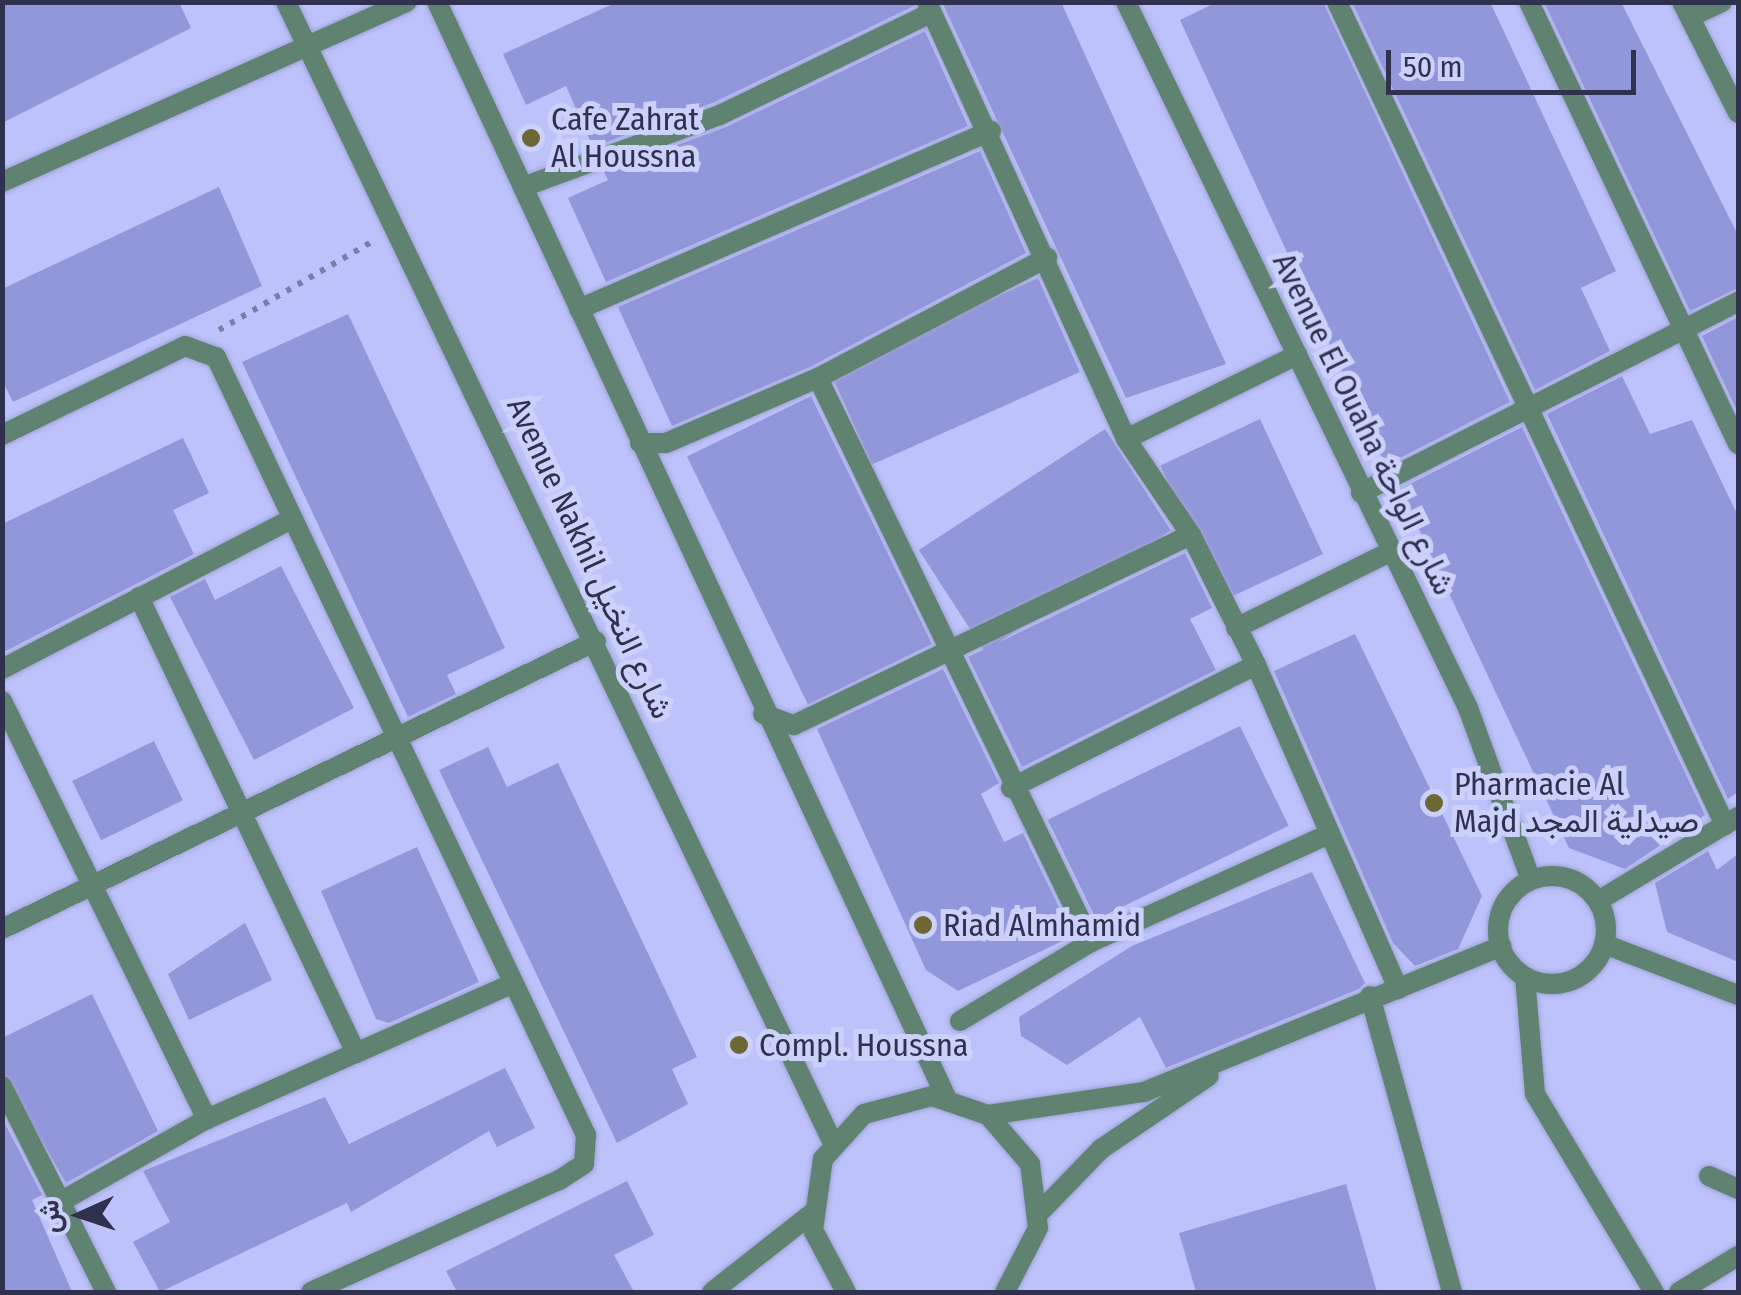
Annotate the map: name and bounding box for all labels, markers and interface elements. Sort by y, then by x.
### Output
scale bar [1391,30,1641,92]
text: 50 m [1403,49,1463,85]
place label: Cafe Zahrat Al Houssna [551,101,699,176]
marker: Cafe Zahrat Al Houssna [520,127,542,149]
street label: Avenue El Ouaha شارع الواحة [1265,247,1463,601]
street label: Avenue Nakhil شارع النخيل [499,391,681,725]
place label: Pharmacie Al Majd صيدلية المجد [1454,766,1699,841]
marker: Pharmacie Al Majd صيدلية المجد [1423,792,1445,814]
place label: Riad Almhamid [943,906,1141,944]
marker: Riad Almhamid [912,914,934,936]
place label: Compl. Houssna [759,1026,968,1064]
marker: Compl. Houssna [728,1034,750,1056]
north arrow [30,1165,130,1265]
text: ش [32,1199,67,1234]

